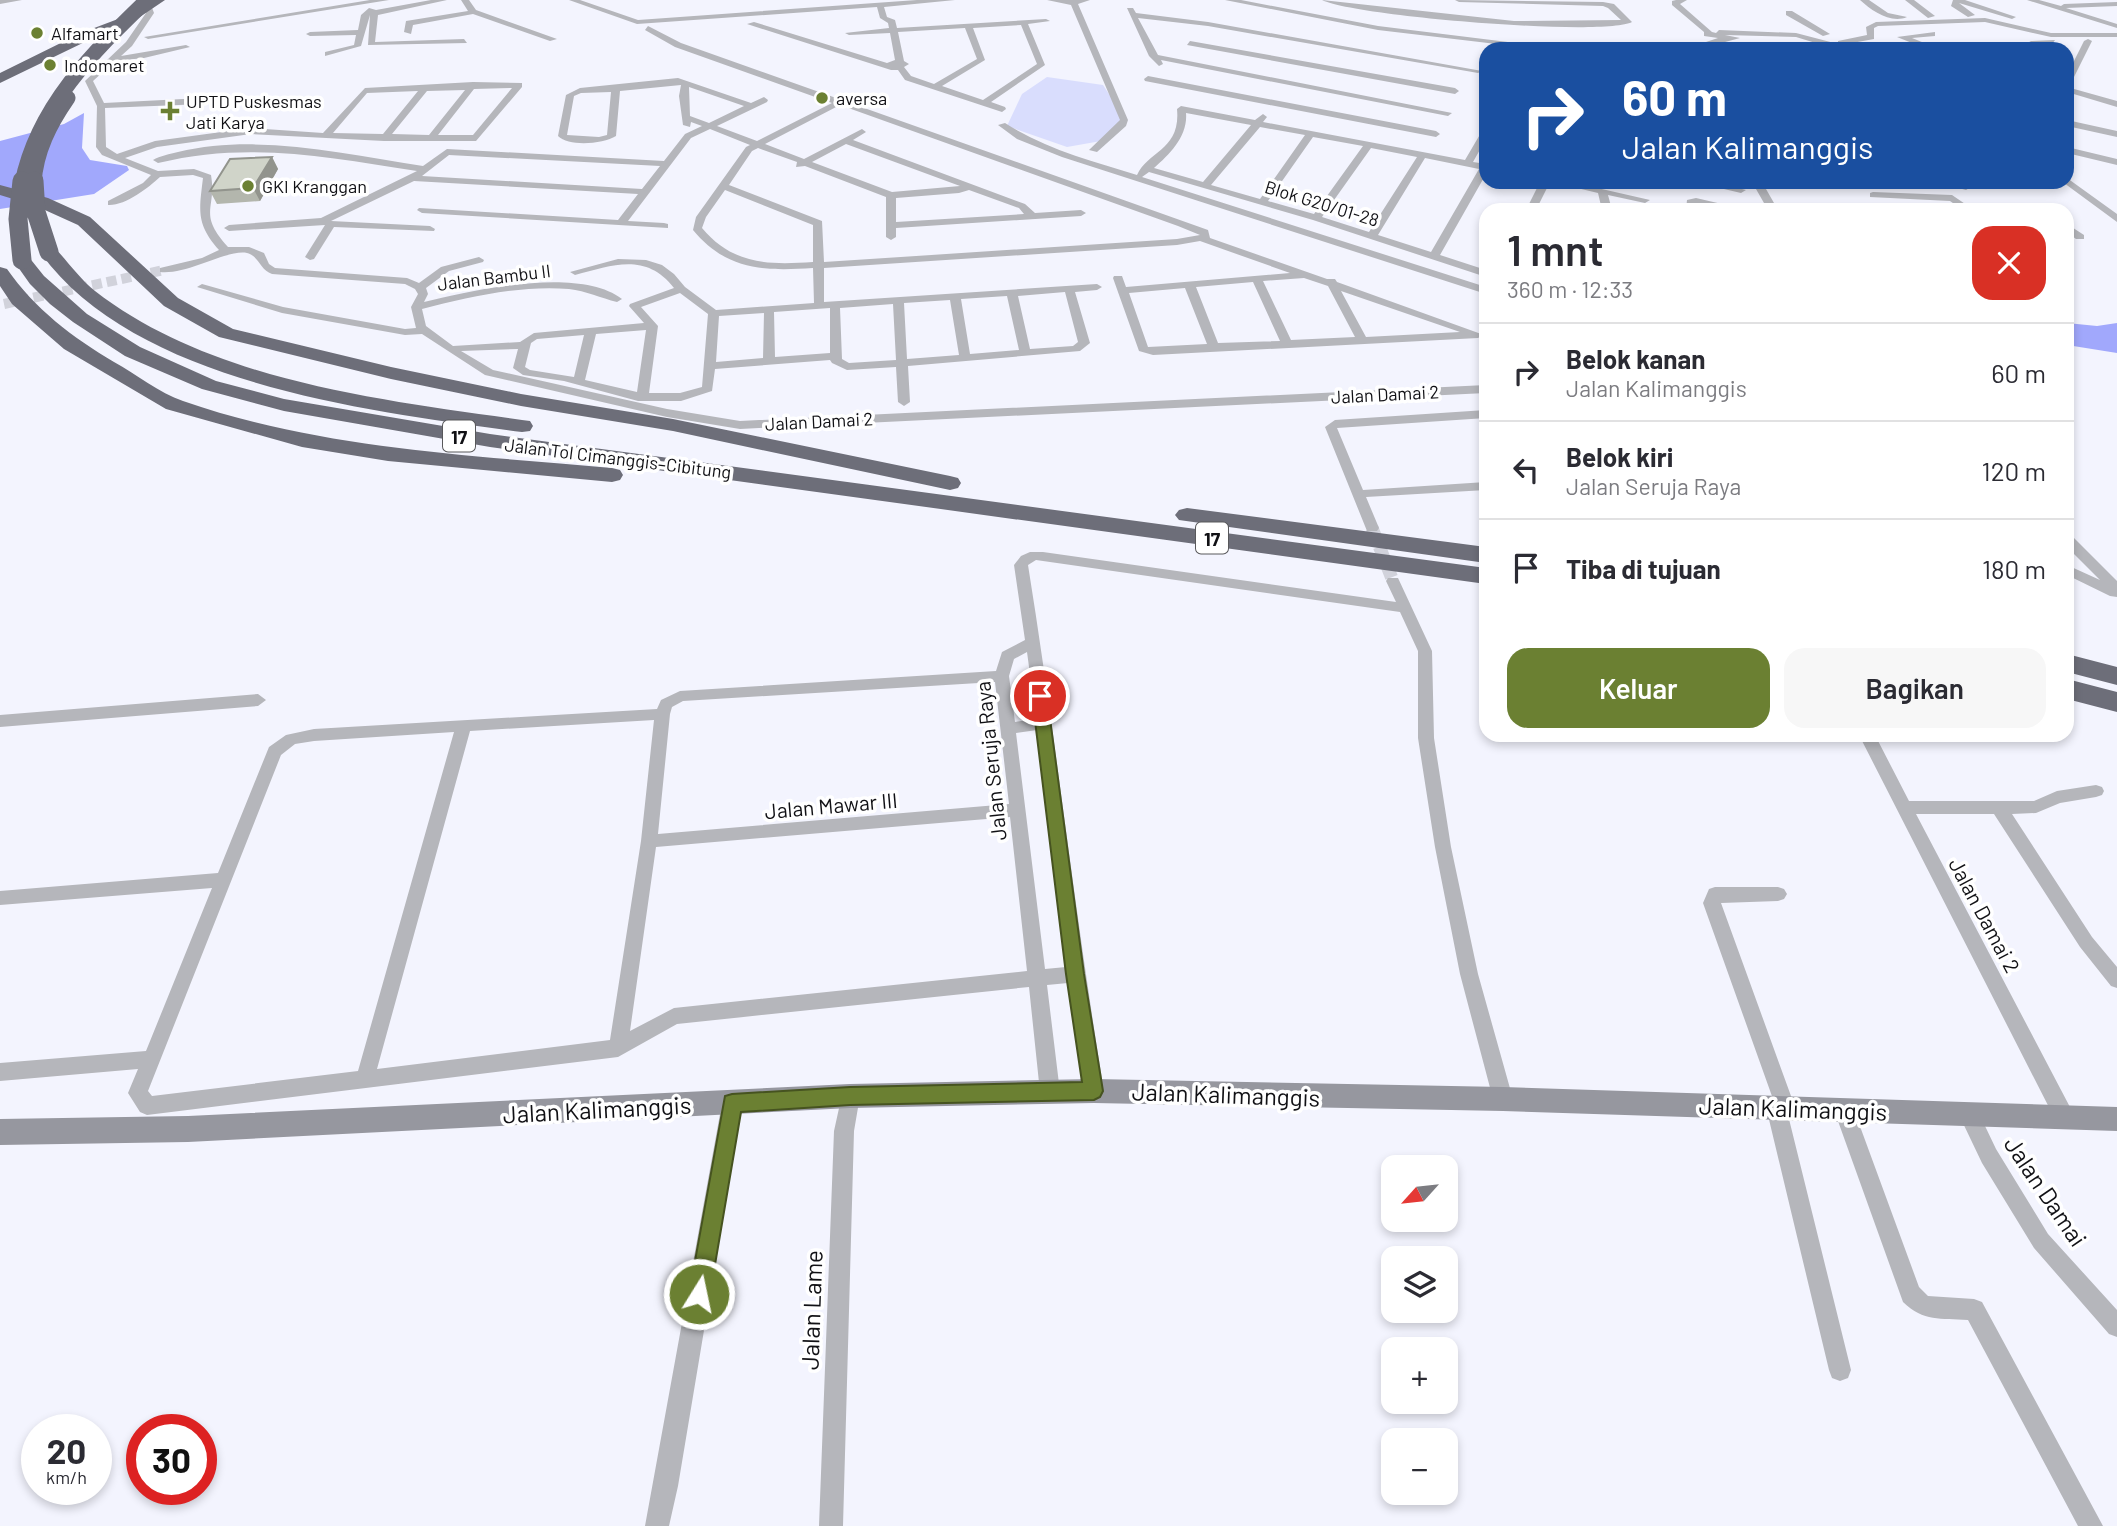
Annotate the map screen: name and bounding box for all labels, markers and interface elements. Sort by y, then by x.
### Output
place label: Alfamart [51,22,119,44]
marker: Alfamart [29,25,45,41]
place label: Indomaret [64,54,144,76]
marker: Indomaret [42,57,58,73]
text: 60 m [1622,67,1727,126]
icon: right [1507,70,1598,161]
place label: aversa [836,87,887,109]
place label: UPTD Puskesmas Jati Karya [186,90,322,133]
marker: aversa [814,90,830,106]
marker: UPTD Puskesmas Jati Karya [160,101,180,121]
text: Jalan Kalimanggis [1622,127,1873,165]
place label: GKI Kranggan [262,175,367,197]
street label: Blok G20/01-28 [1262,175,1382,231]
marker: GKI Kranggan [240,178,256,194]
text: 1 mnt [1507,224,1604,274]
button: close [1972,226,2046,300]
street label: Jalan Bambu II [436,259,552,295]
text: 360 m · 12:33 [1507,275,1633,303]
text: Belok kanan [1566,343,1705,374]
icon: right [1507,353,1545,391]
text: 60 m [1991,357,2046,388]
text: Jalan Kalimanggis [1566,374,1747,402]
street label: Jalan Damai 2 [1330,380,1440,408]
street label: Jalan Damai 2 [764,407,874,435]
road number: 17 [443,420,475,452]
street label: Jalan Tol Cimanggis–Cibitung [503,433,733,483]
text: Belok kiri [1566,441,1673,472]
icon: left [1507,451,1545,489]
text: 120 m [1982,455,2046,486]
text: Jalan Seruja Raya [1566,472,1741,500]
road number: 17 [1196,523,1228,554]
icon: arrive [1507,549,1545,587]
text: Tiba di tujuan [1566,553,1721,584]
text: 180 m [1982,553,2046,584]
button: Keluar [1507,648,1770,728]
button: Bagikan [1784,648,2046,728]
pin [1010,666,1070,726]
icon: arrive [1021,677,1059,715]
street label: Jalan Seruja Raya [969,680,1011,842]
street label: Jalan Mawar III [763,787,899,823]
street label: Jalan Damai 2 [1944,853,2026,977]
street label: Jalan Kalimanggis [1131,1076,1321,1112]
street label: Jalan Kalimanggis [502,1090,692,1128]
street label: Jalan Kalimanggis [1698,1090,1888,1126]
street label: Jalan Damai [1999,1130,2093,1252]
north arrow [1381,1155,1458,1232]
map controls [1381,1155,1458,1505]
button: layers [1381,1246,1458,1323]
street label: Jalan Lame [794,1250,828,1370]
position arrow [662,1257,736,1331]
button: + [1381,1337,1458,1414]
speed limit sign: 30 [126,1414,217,1505]
button: − [1381,1428,1458,1505]
text: 20 [47,1429,86,1471]
text: km/h [46,1466,87,1488]

